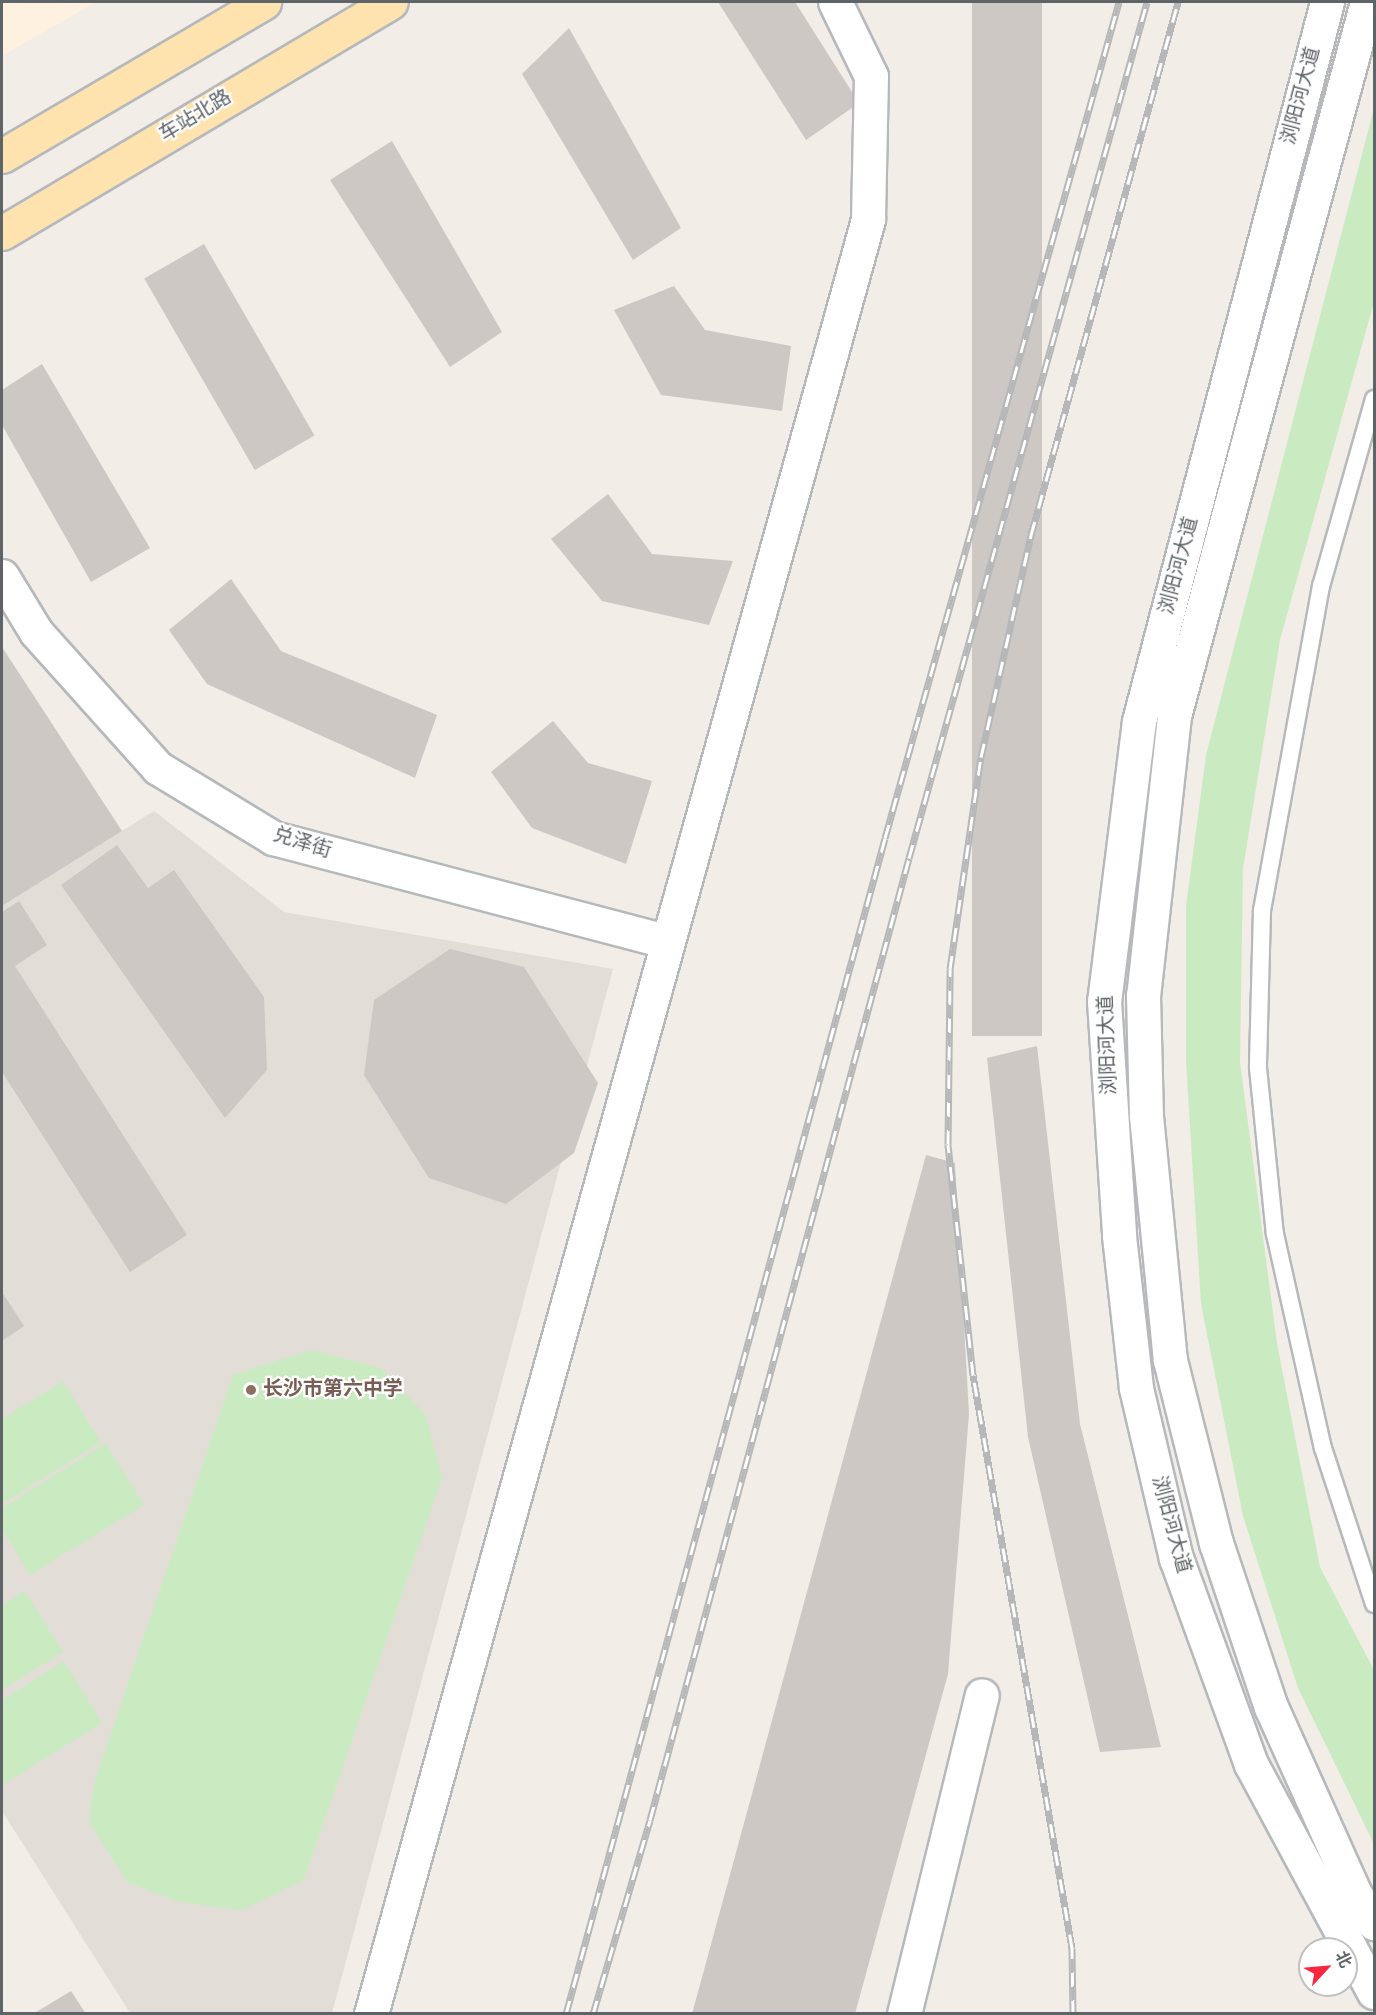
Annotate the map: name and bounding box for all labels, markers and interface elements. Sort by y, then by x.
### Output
street label: 浏阳河大道 [1277,45,1327,147]
street label: 车站北路 [156,86,236,148]
street label: 浏阳河大道 [1155,515,1205,617]
street label: 兑泽街 [270,824,334,864]
street label: 浏阳河大道 [1095,995,1123,1095]
place label: 长沙市第六中学 [263,1378,403,1402]
marker: 长沙市第六中学 [244,1383,258,1397]
street label: 浏阳河大道 [1145,1474,1195,1576]
north arrow [1298,1937,1358,1997]
text: 北 [1330,1948,1355,1972]

